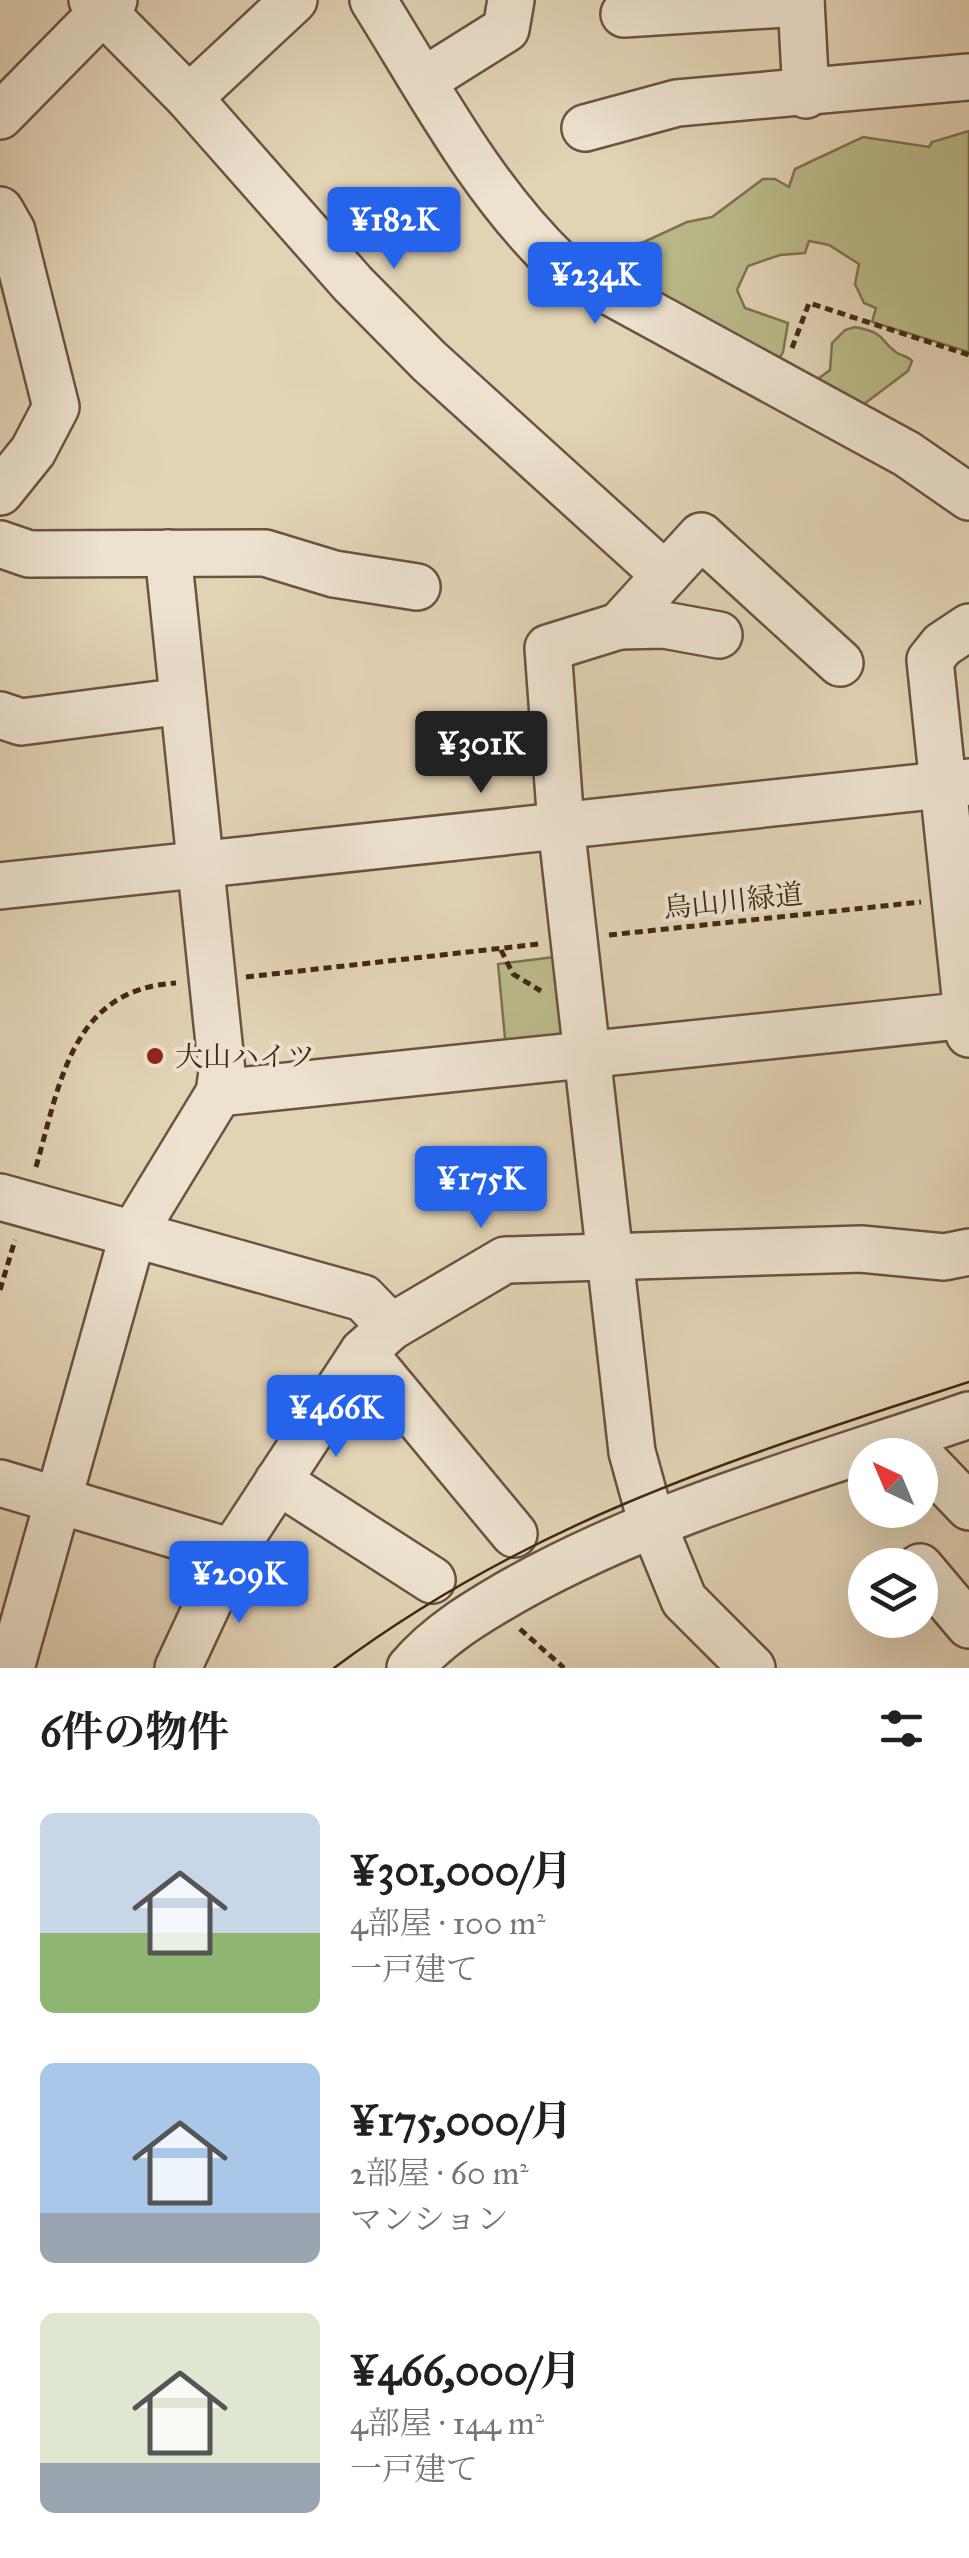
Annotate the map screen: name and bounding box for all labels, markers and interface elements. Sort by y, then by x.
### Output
pin: ¥182K [324,187,464,272]
text: ¥182K [349,200,439,239]
pin: ¥234K [525,242,665,327]
text: ¥234K [550,255,640,294]
pin: ¥301K [411,711,551,796]
text: ¥301K [437,724,525,763]
street label: 烏山川緑道 [662,876,804,926]
place label: 大山ハイツ [175,1039,315,1074]
marker: 大山ハイツ [144,1045,166,1067]
pin: ¥175K [411,1146,551,1231]
text: ¥175K [437,1159,525,1198]
pin: ¥466K [266,1375,406,1460]
text: ¥466K [289,1388,383,1427]
north arrow [848,1438,938,1528]
map controls [848,1438,938,1638]
pin: ¥209K [169,1541,309,1626]
button: layers [848,1548,938,1638]
text: ¥209K [191,1554,287,1593]
icon: filters [874,1701,929,1756]
text: 6件の物件 [40,1706,230,1758]
text: ¥301,000/月 [350,1845,573,1897]
icon: home [120,1853,240,1973]
text: 4部屋 · 100 m² [350,1904,545,1943]
text: 一戸建て [350,1950,478,1989]
text: ¥175,000/月 [350,2095,573,2147]
icon: home [120,2103,240,2223]
text: 2部屋 · 60 m² [350,2154,529,2193]
text: マンション [350,2200,509,2239]
text: ¥466,000/月 [350,2345,582,2397]
icon: home [120,2353,240,2473]
text: 4部屋 · 144 m² [350,2404,544,2443]
text: 一戸建て [350,2450,478,2489]

